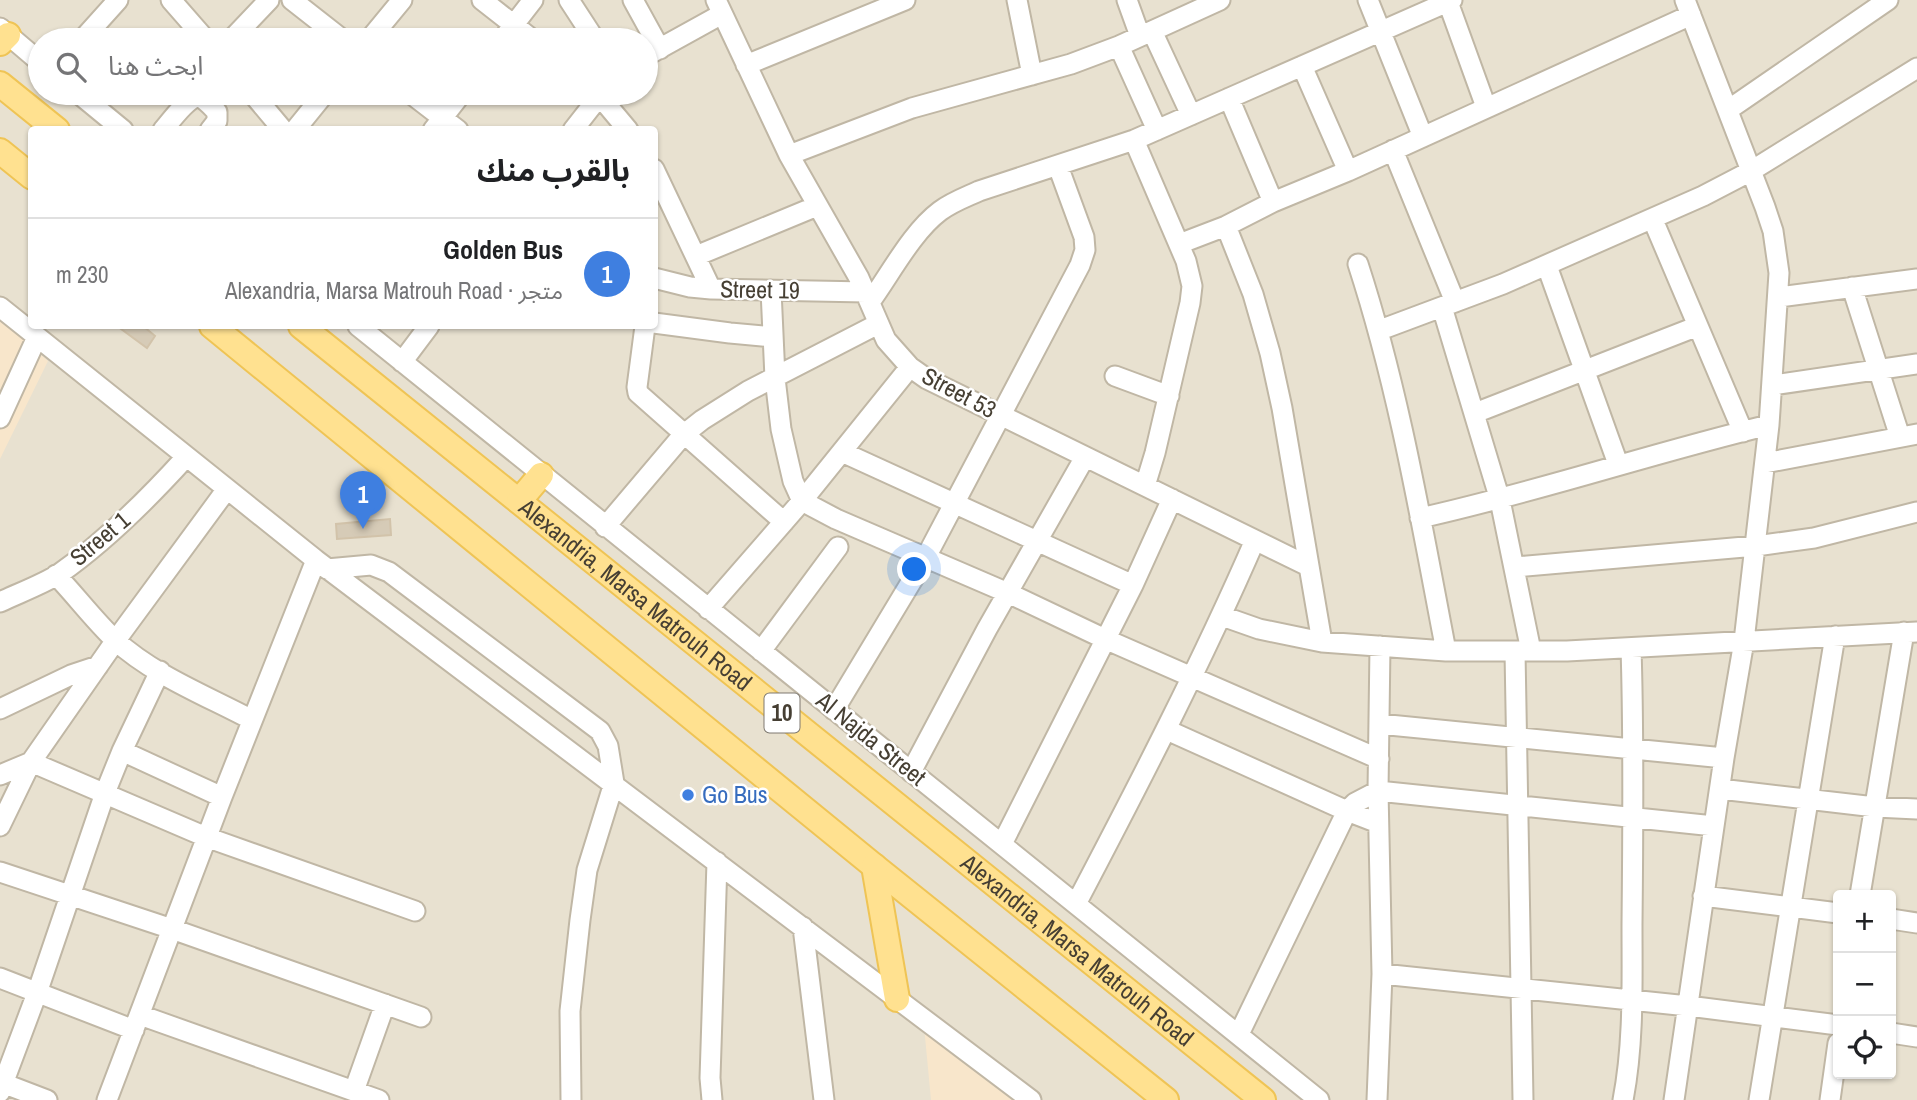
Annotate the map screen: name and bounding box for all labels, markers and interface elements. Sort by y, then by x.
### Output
search box [28,28,658,105]
icon: search [52,48,90,86]
text: ابحث هنا [108,48,204,83]
text: بالقرب منك [477,150,630,190]
text: Golden Bus [443,232,563,267]
text: 230 m [56,259,108,290]
text: 1 [602,259,612,290]
street label: Street 19 [720,272,800,306]
text: متجر · Alexandria, Marsa Matrouh Road [225,275,563,306]
street label: Street 53 [917,359,1002,425]
pin: 1 [340,471,386,529]
street label: Alexandria, Marsa Matrouh Road [512,490,759,698]
street label: Street 1 [63,504,136,573]
your location [897,552,931,586]
street label: Al Najda Street [809,684,934,793]
road number: 10 [764,694,800,733]
place label: Go Bus [702,778,768,810]
marker: Go Bus [680,787,696,803]
street label: Alexandria, Marsa Matrouh Road [954,846,1201,1053]
map controls [1833,890,1896,1079]
button: + [1833,890,1896,953]
button: − [1833,953,1896,1016]
button: locate [1833,1016,1896,1079]

